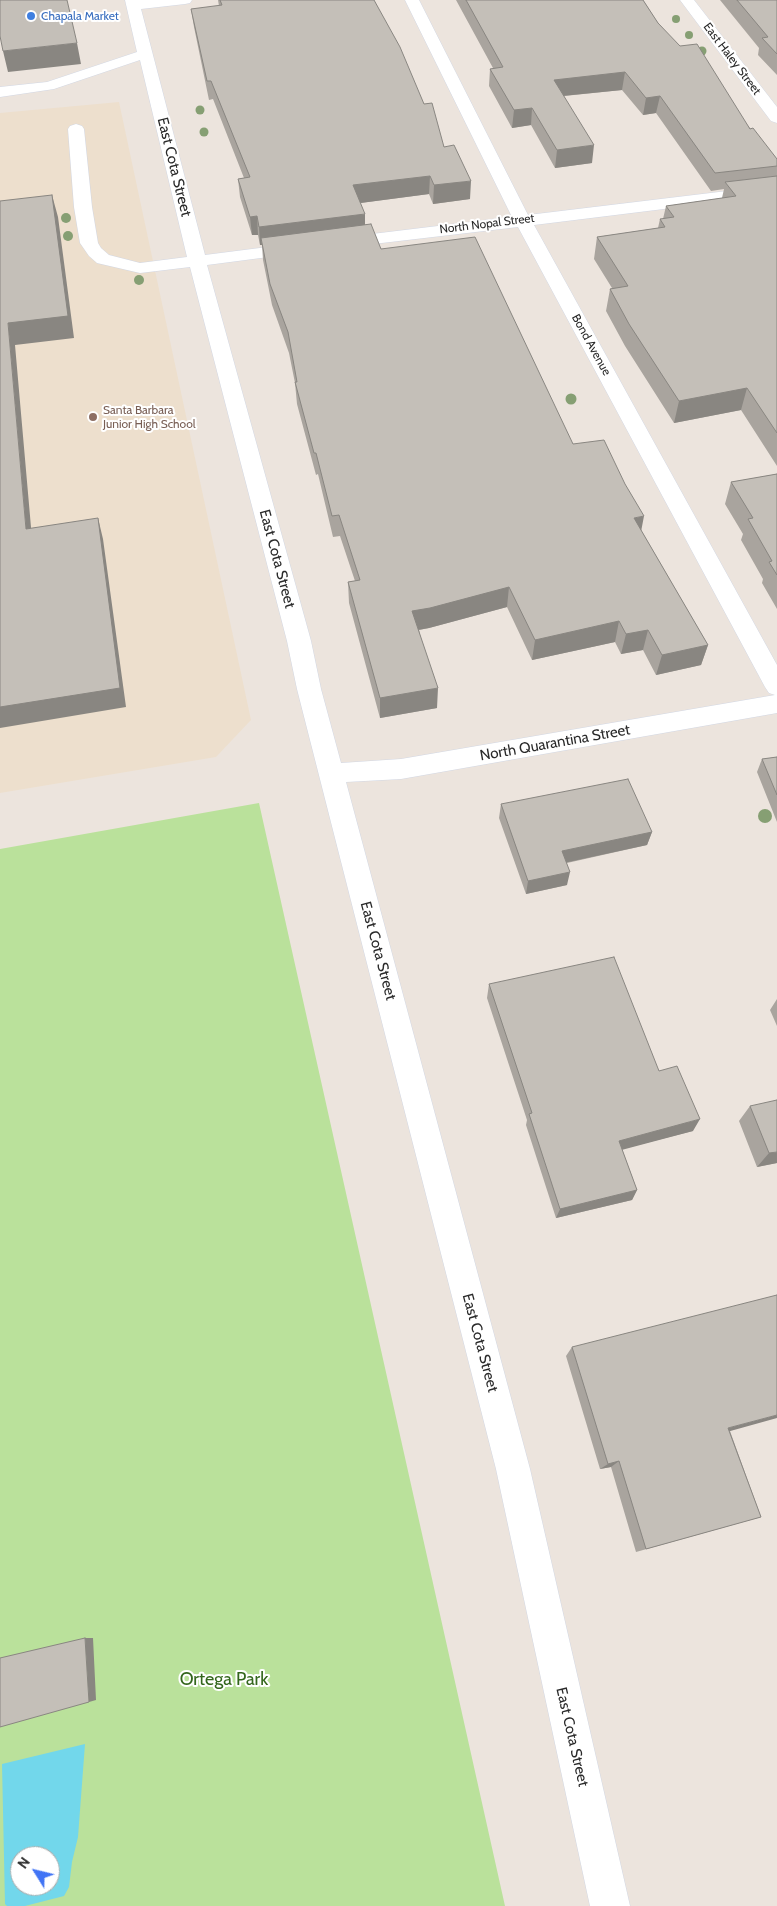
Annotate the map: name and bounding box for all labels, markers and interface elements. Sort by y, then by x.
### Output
place label: Chapala Market [41,9,119,23]
marker: Chapala Market [25,10,37,22]
street label: East Haley Street [700,20,764,98]
street label: East Cota Street [153,116,195,218]
street label: North Nopal Street [439,211,535,237]
street label: Bond Avenue [568,312,614,378]
place label: Santa Barbara Junior High School [103,403,196,431]
marker: Santa Barbara Junior High School [87,411,99,423]
street label: East Cota Street [255,508,299,610]
street label: North Quarantina Street [478,721,632,765]
street label: East Cota Street [356,900,400,1002]
street label: East Cota Street [458,1292,502,1394]
park label: Ortega Park [180,1669,268,1691]
street label: East Cota Street [552,1686,592,1788]
north arrow [10,1846,60,1896]
text: N [13,1853,34,1872]

